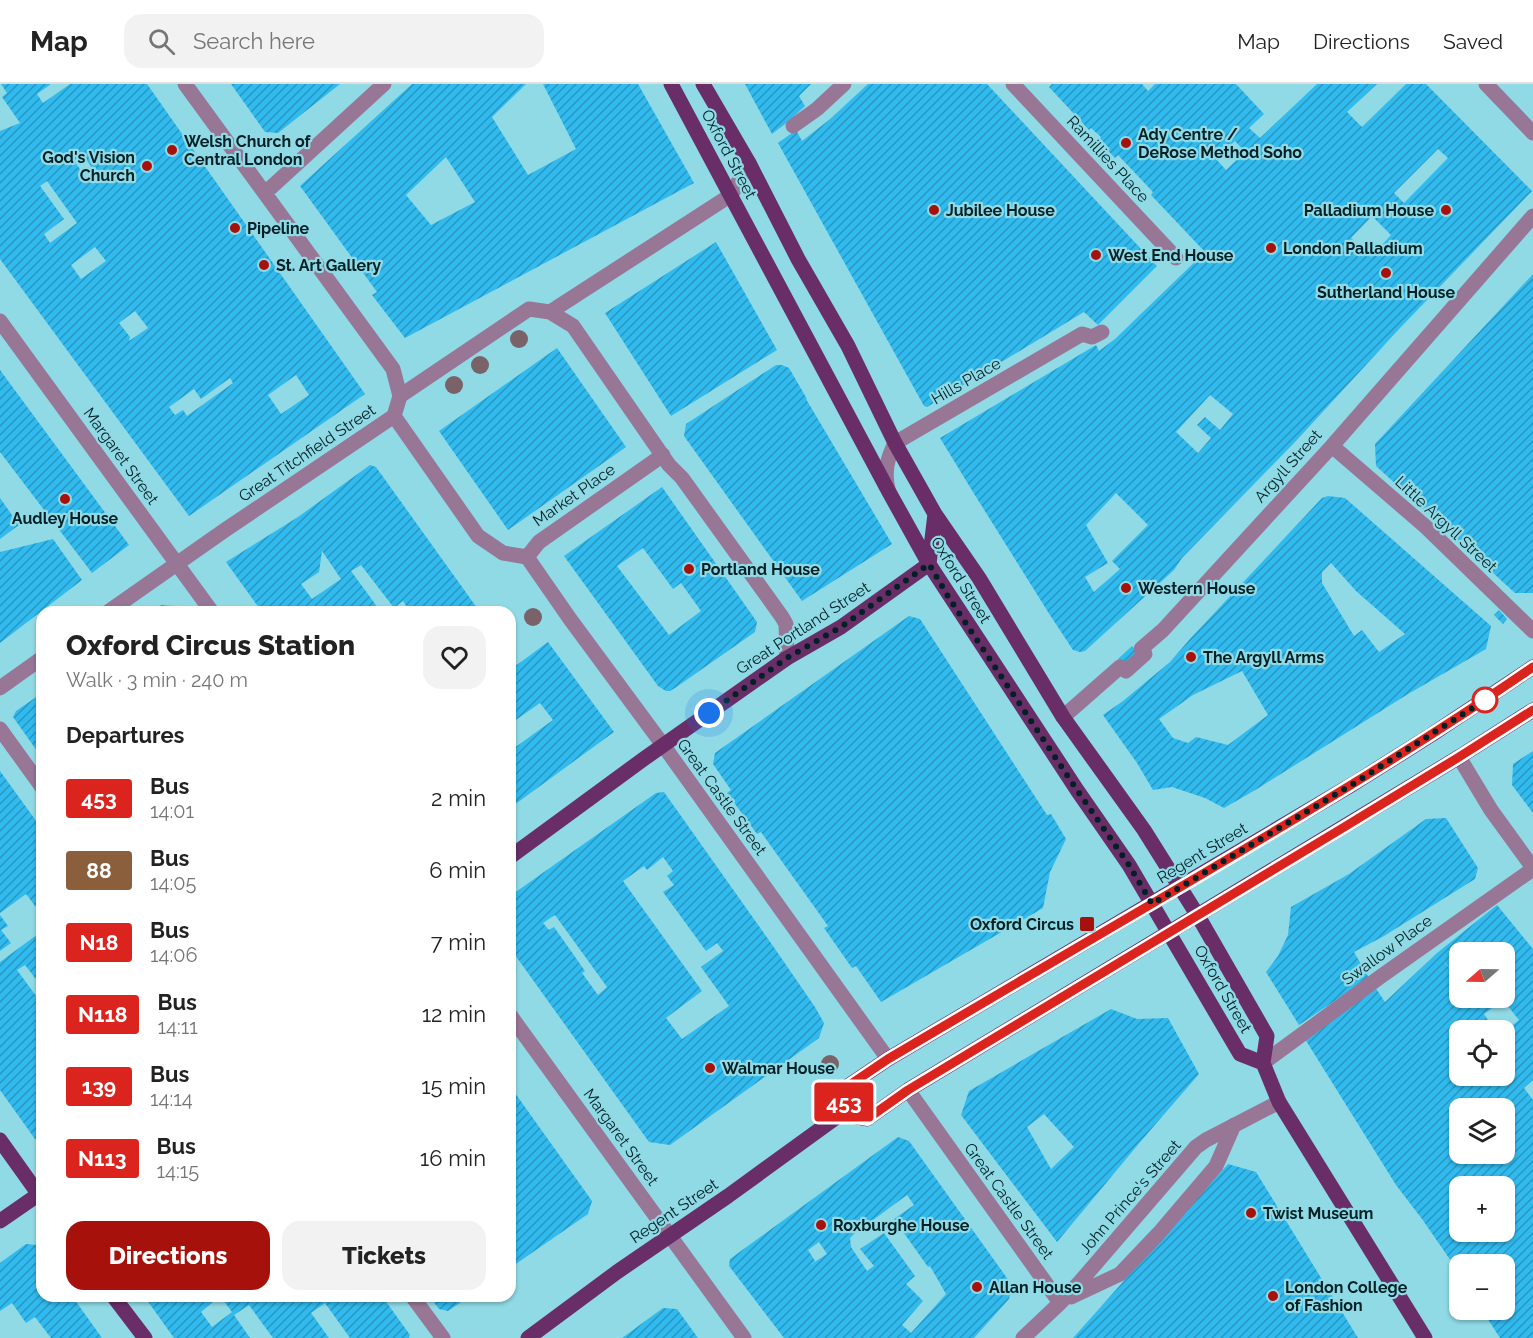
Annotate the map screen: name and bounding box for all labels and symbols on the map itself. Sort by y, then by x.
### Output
street label: Oxford Street [698,106,761,202]
street label: Ramillies Place [1063,112,1153,206]
place label: Ady Centre / DeRose Method Soho [1138,125,1302,162]
place label: Welsh Church of Central London [184,132,312,169]
marker: Ady Centre / DeRose Method Soho [1119,136,1133,150]
marker: Welsh Church of Central London [165,143,179,157]
place label: God's Vision Church [42,148,135,185]
marker: God's Vision Church [140,159,154,173]
place label: Jubilee House [946,201,1055,220]
place label: Palladium House [1304,201,1434,220]
marker: Jubilee House [927,203,941,217]
marker: Palladium House [1439,203,1453,217]
place label: Pipeline [247,219,310,238]
marker: Pipeline [228,221,242,235]
place label: London Palladium [1283,239,1423,258]
marker: London Palladium [1264,241,1278,255]
place label: West End House [1108,246,1234,265]
marker: West End House [1089,248,1103,262]
place label: St. Art Gallery [276,256,381,275]
marker: St. Art Gallery [257,258,271,272]
marker: Sutherland House [1379,266,1393,280]
place label: Sutherland House [1317,283,1455,302]
street label: Hills Place [928,354,1004,408]
street label: Great Titchfield Street [235,400,379,506]
street label: Margaret Street [79,404,163,509]
street label: Argyll Street [1250,425,1326,506]
street label: Market Place [529,460,619,530]
street label: Little Argyll Street [1391,472,1501,576]
marker: Audley House [58,492,72,506]
place label: Audley House [12,509,119,528]
street label: Oxford Street [927,533,995,627]
place label: Portland House [701,560,820,579]
marker: Portland House [682,562,696,576]
street label: Great Portland Street [733,577,874,678]
place label: Western House [1138,579,1256,598]
marker: Western House [1119,581,1133,595]
place label: The Argyll Arms [1203,648,1324,667]
marker: The Argyll Arms [1184,650,1198,664]
unlabelled marker [1472,687,1498,713]
your location [694,698,724,728]
street label: Great Castle Street [673,735,771,859]
street label: Regent Street [1153,818,1251,887]
street label: Swallow Place [1338,911,1436,989]
place label: Oxford Circus [970,915,1074,934]
marker: Oxford Circus [1078,915,1096,933]
street label: Oxford Street [1190,942,1256,1037]
north arrow [1449,942,1515,1008]
place label: Walmar House [722,1059,835,1078]
marker: Walmar House [703,1061,717,1075]
line badge: 453 [810,1082,878,1122]
street label: Margaret Street [579,1085,663,1190]
street label: John Prince's Street [1075,1135,1185,1258]
street label: Great Castle Street [960,1139,1058,1263]
street label: Regent Street [626,1174,722,1247]
place label: Twist Museum [1263,1204,1373,1223]
marker: Twist Museum [1244,1206,1258,1220]
place label: Roxburghe House [833,1216,970,1235]
marker: Roxburghe House [814,1218,828,1232]
place label: Allan House [989,1278,1082,1297]
place label: London College of Fashion [1285,1278,1408,1315]
marker: Allan House [970,1280,984,1294]
marker: London College of Fashion [1266,1289,1280,1303]

